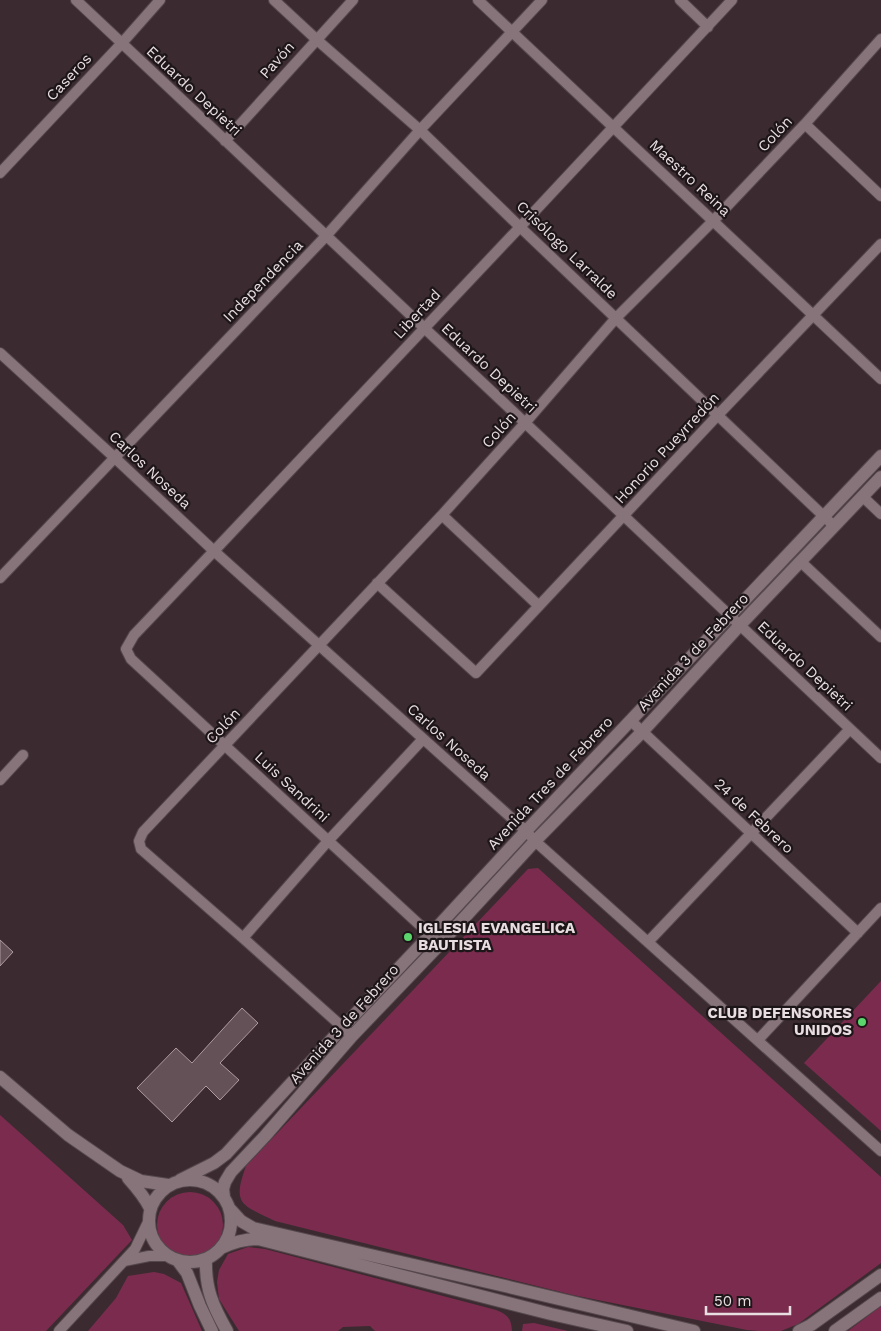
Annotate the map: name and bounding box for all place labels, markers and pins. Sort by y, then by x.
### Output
place label: IGLESIA EVANGELICA BAUTISTA [418,919,576,954]
marker: IGLESIA EVANGELICA BAUTISTA [402,931,414,943]
place label: CLUB DEFENSORES UNIDOS [707,1004,852,1039]
marker: CLUB DEFENSORES UNIDOS [856,1016,868,1028]

